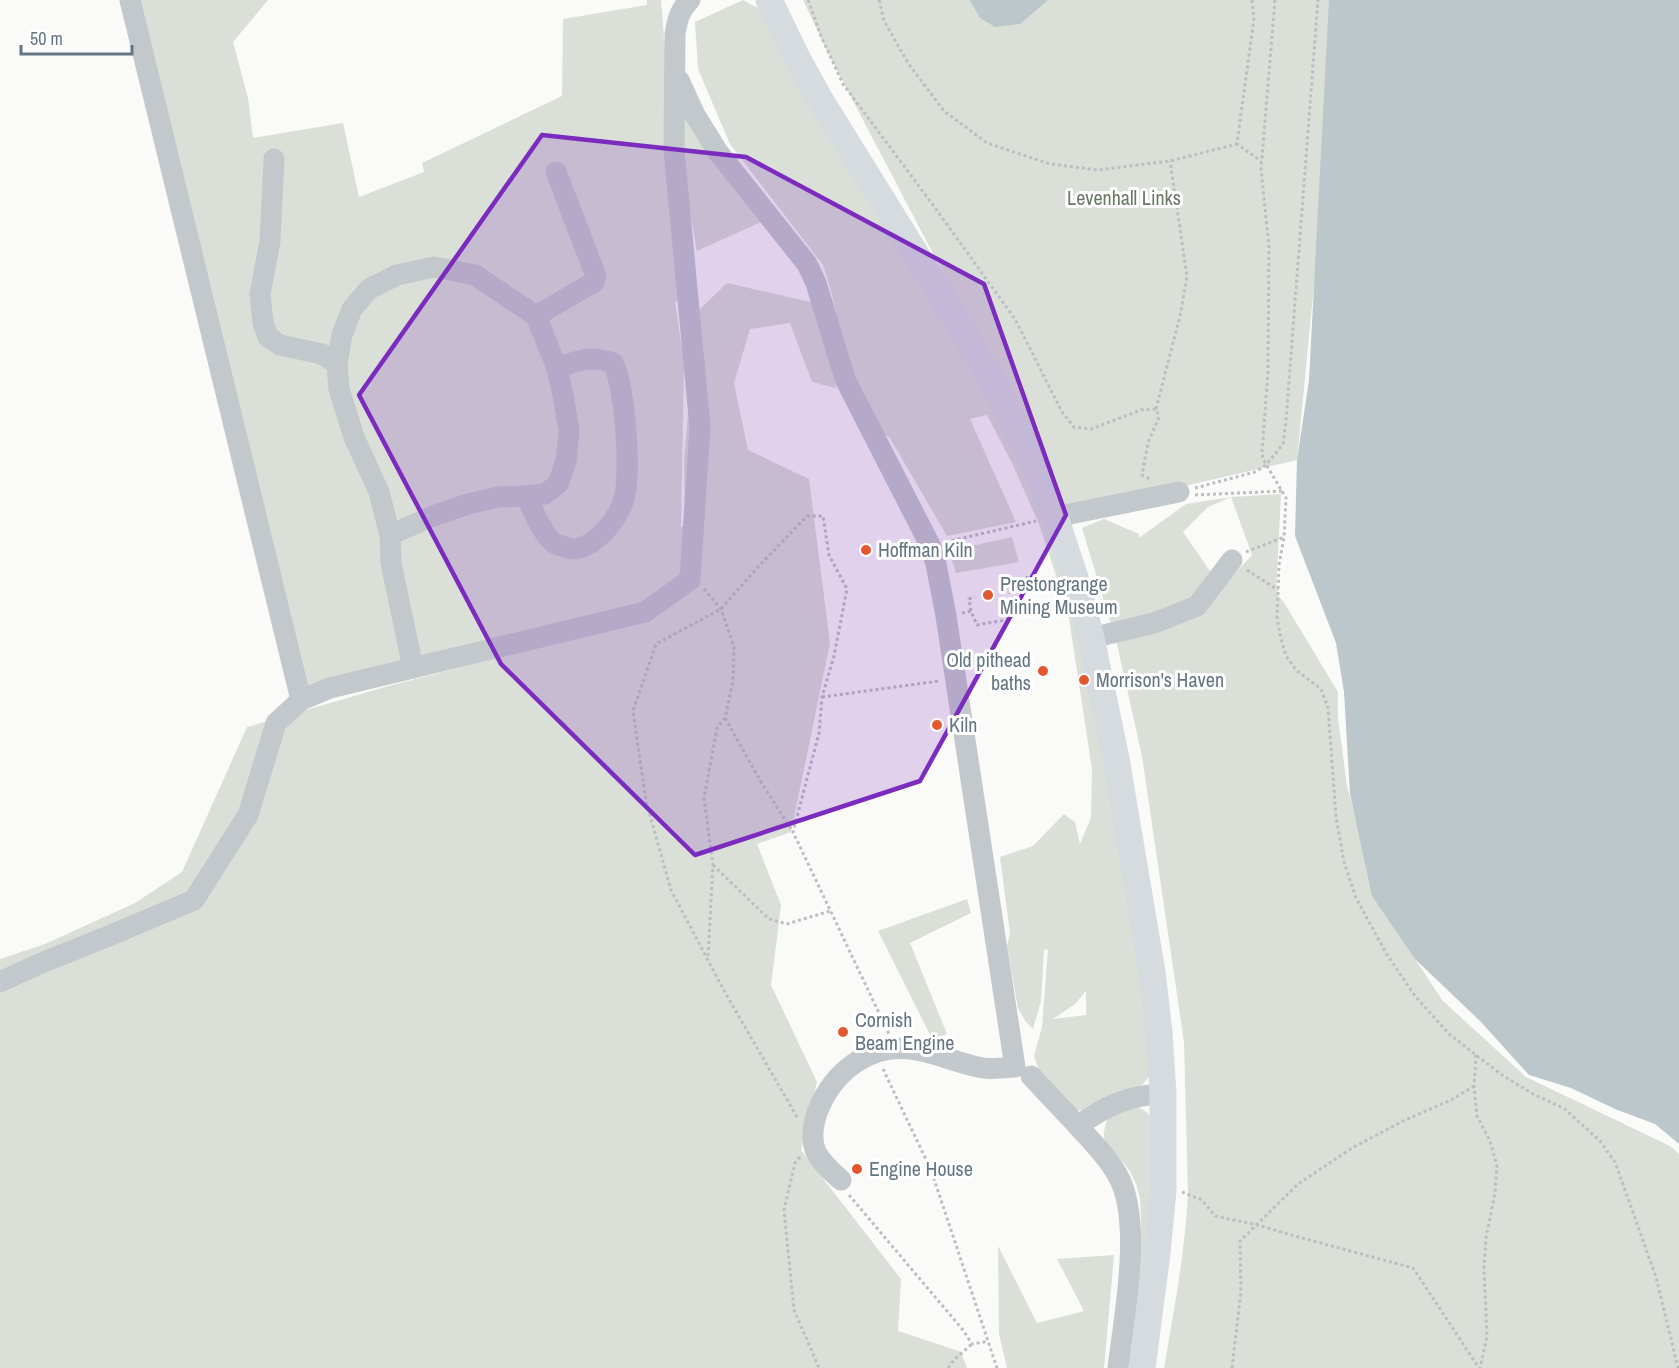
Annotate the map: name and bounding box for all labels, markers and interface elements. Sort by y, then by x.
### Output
scale bar [21,18,132,56]
text: 50 m [30,26,63,51]
park label: Levenhall Links [1067,184,1181,211]
place label: Hoffman Kiln [878,536,973,563]
marker: Hoffman Kiln [859,543,873,557]
place label: Prestongrange Mining Museum [1000,570,1118,620]
marker: Prestongrange Mining Museum [981,588,995,602]
place label: Old pithead baths [946,646,1031,696]
marker: Old pithead baths [1036,664,1050,678]
place label: Morrison's Haven [1096,666,1224,693]
marker: Morrison's Haven [1077,673,1091,687]
place label: Kiln [949,711,977,738]
marker: Kiln [930,718,944,732]
place label: Cornish Beam Engine [855,1006,954,1056]
marker: Cornish Beam Engine [836,1025,850,1039]
place label: Engine House [869,1155,973,1182]
marker: Engine House [850,1162,864,1176]

